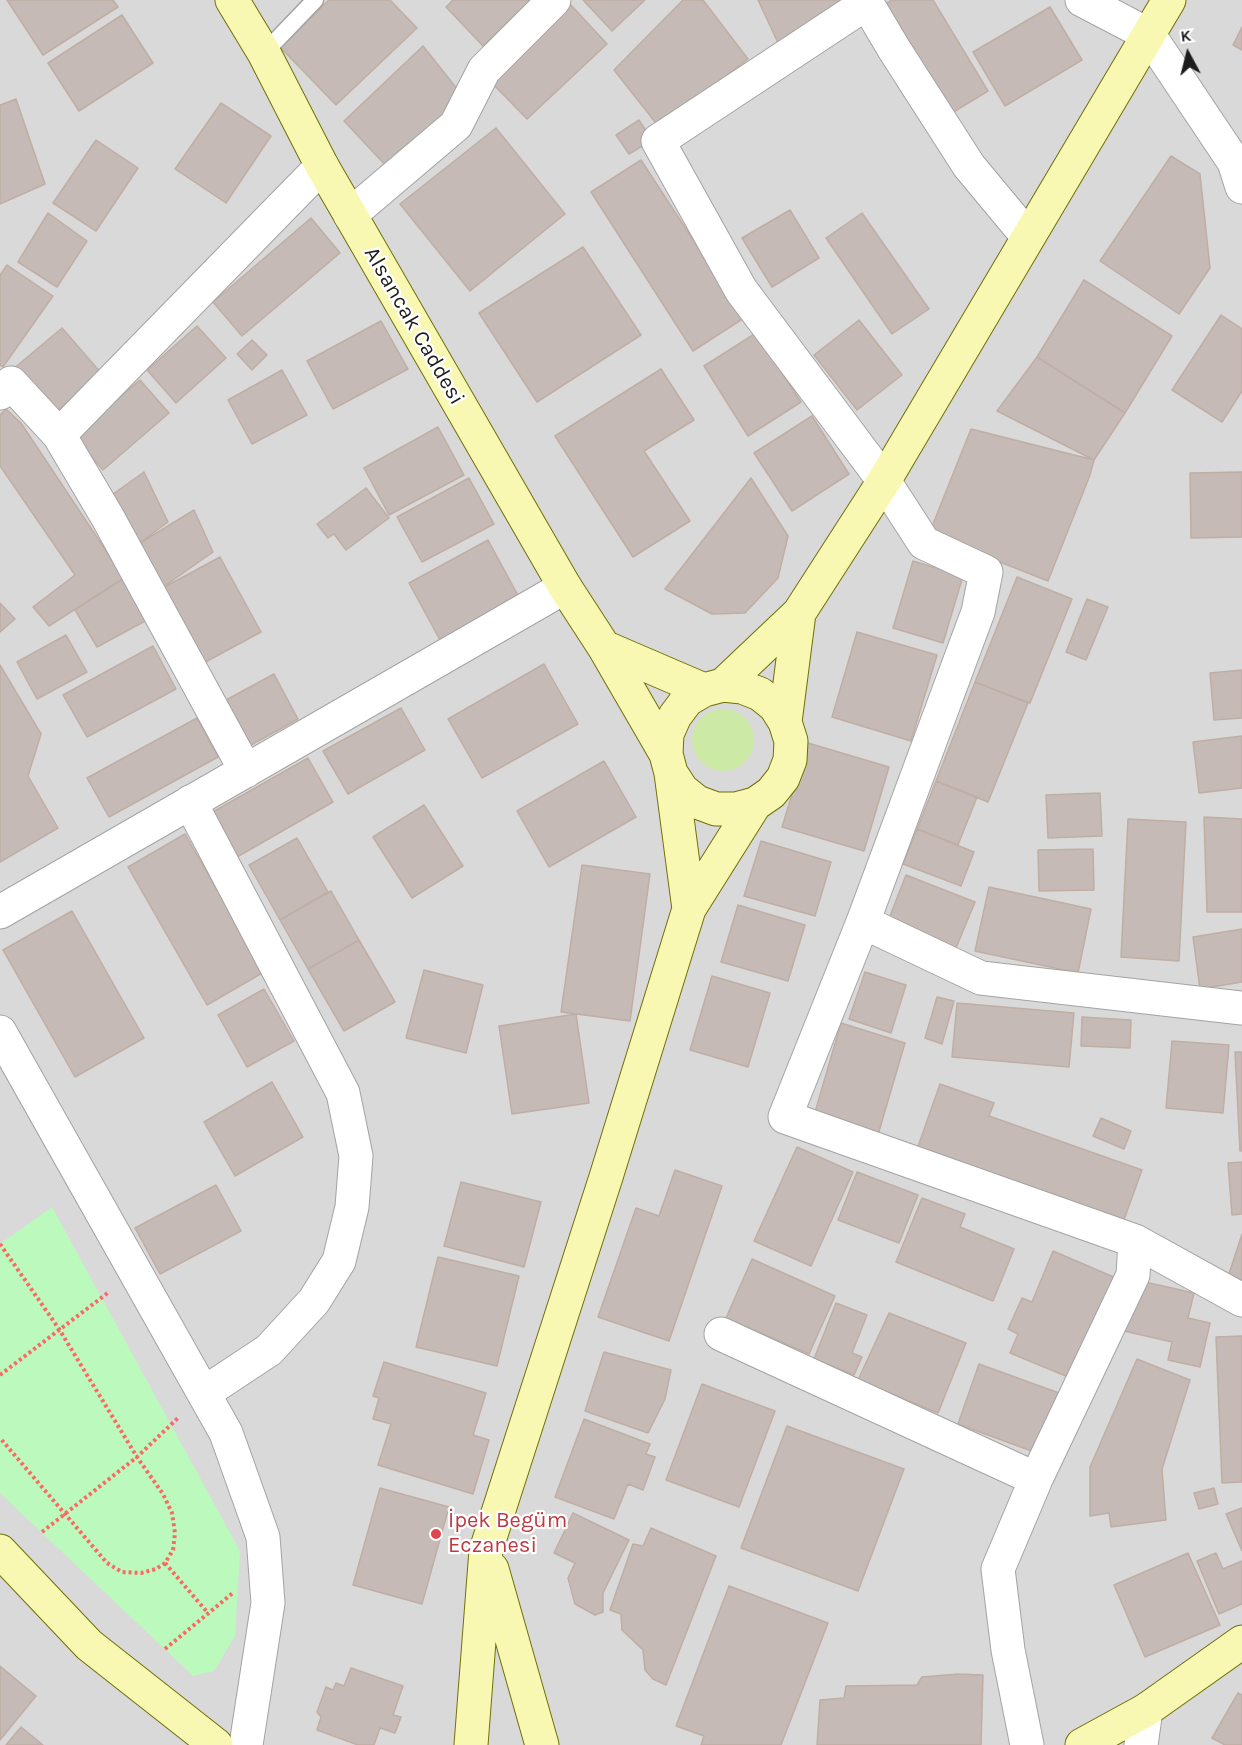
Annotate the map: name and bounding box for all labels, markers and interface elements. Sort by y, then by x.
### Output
north arrow [1158,24,1218,84]
text: K [1179,26,1192,46]
street label: Alsancak Caddesi [358,242,470,410]
place label: İpek Begüm Eczanesi [448,1508,567,1560]
marker: İpek Begüm Eczanesi [429,1527,443,1541]

